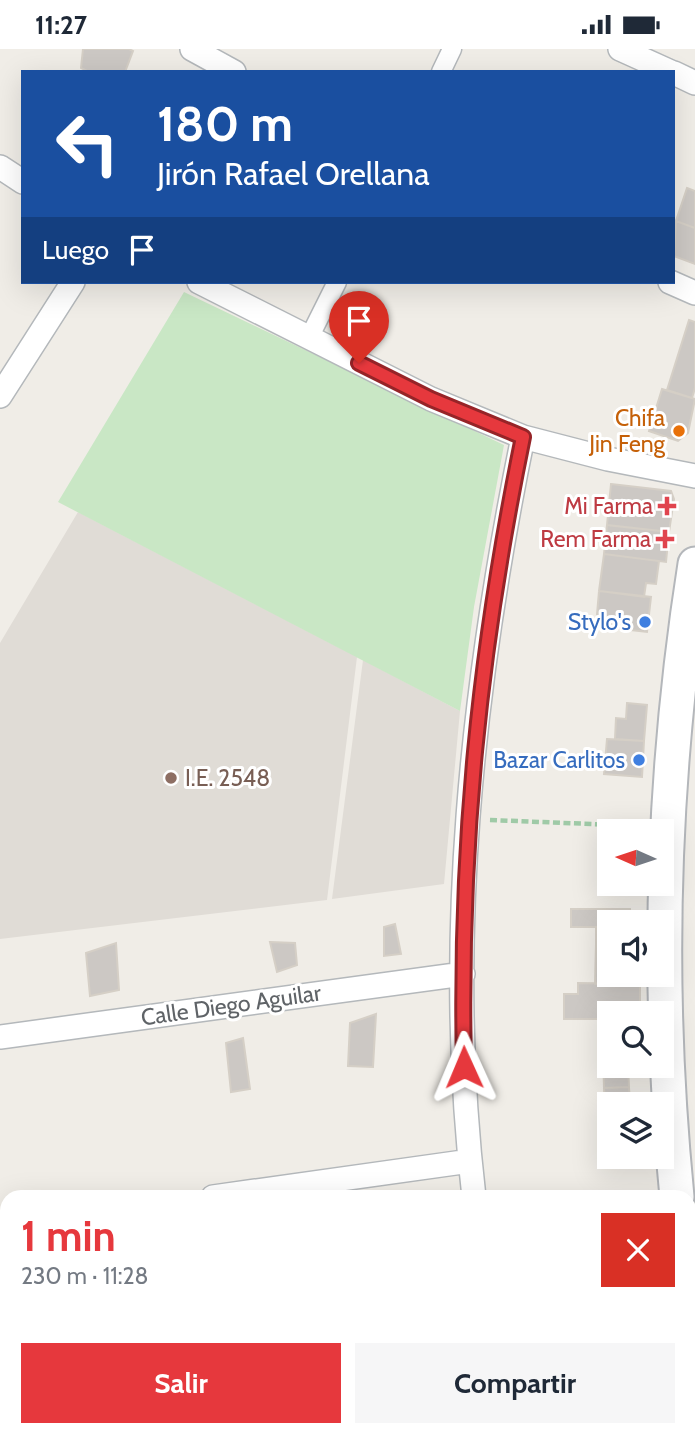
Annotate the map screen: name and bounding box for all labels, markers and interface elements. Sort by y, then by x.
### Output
text: 11:27 [35,9,87,41]
text: 180 m [157,94,293,153]
icon: left [42,98,133,189]
text: Jirón Rafael Orellana [157,154,430,193]
icon: arrive [123,231,161,269]
text: Luego [42,234,109,266]
pin [329,291,389,363]
icon: arrive [340,302,378,340]
place label: Chifa Jin Feng [588,404,666,458]
marker: Chifa Jin Feng [671,423,687,439]
place label: Mi Farma [564,492,653,520]
marker: Mi Farma [659,498,675,514]
place label: Rem Farma [540,525,651,553]
marker: Rem Farma [657,531,673,547]
place label: Stylo's [568,608,631,636]
marker: Stylo's [637,614,653,630]
place label: Bazar Carlitos [493,746,625,774]
marker: Bazar Carlitos [631,752,647,768]
place label: I.E. 2548 [185,764,270,792]
marker: I.E. 2548 [163,770,179,786]
north arrow [597,819,674,896]
map controls [597,819,674,1169]
button: sound [597,910,674,987]
street label: Calle Diego Aguilar [139,978,324,1031]
button: search [597,1001,674,1078]
position arrow [427,1030,501,1104]
button: layers [597,1092,674,1169]
text: 1 min [21,1210,116,1262]
button: close [601,1213,675,1287]
text: 230 m · 11:28 [21,1262,149,1290]
button: Salir [21,1343,341,1423]
button: Compartir [355,1343,675,1423]

